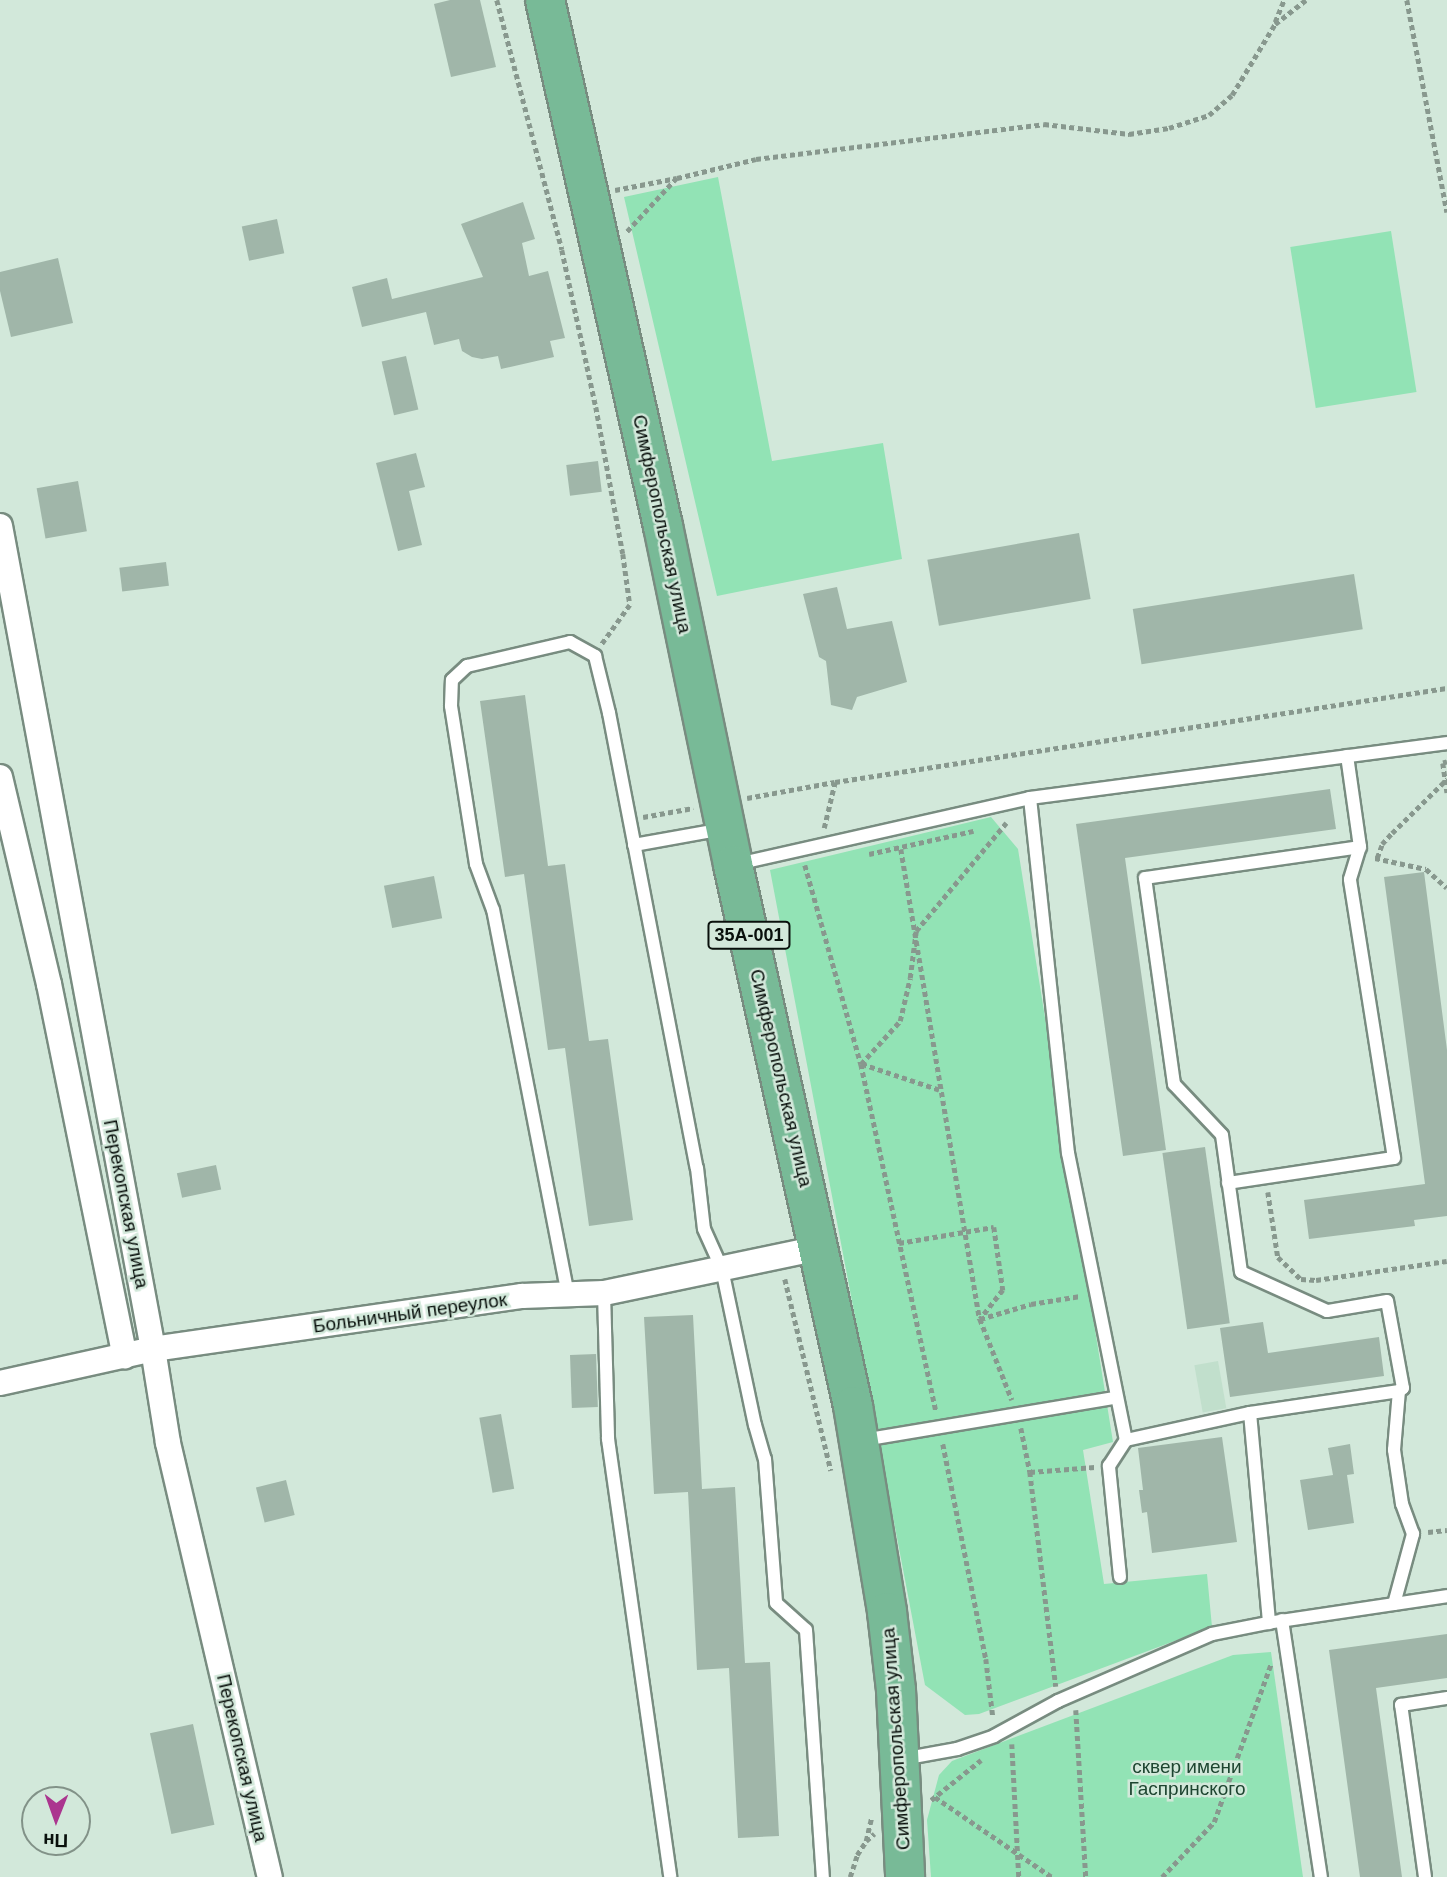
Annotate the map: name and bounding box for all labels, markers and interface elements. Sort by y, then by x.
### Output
street label: Симферопольская улица [628,413,696,635]
road number: 35А-001 [707,920,791,950]
street label: Симферопольская улица [745,967,817,1189]
street label: Перекопская улица [98,1118,154,1290]
street label: Больничный переулок [312,1288,508,1338]
street label: Симферопольская улица [877,1627,915,1851]
street label: Перекопская улица [212,1672,272,1844]
park label: сквер имени Гаспринского [1129,1756,1245,1800]
north arrow [21,1786,91,1856]
text: Пн [43,1830,68,1851]

